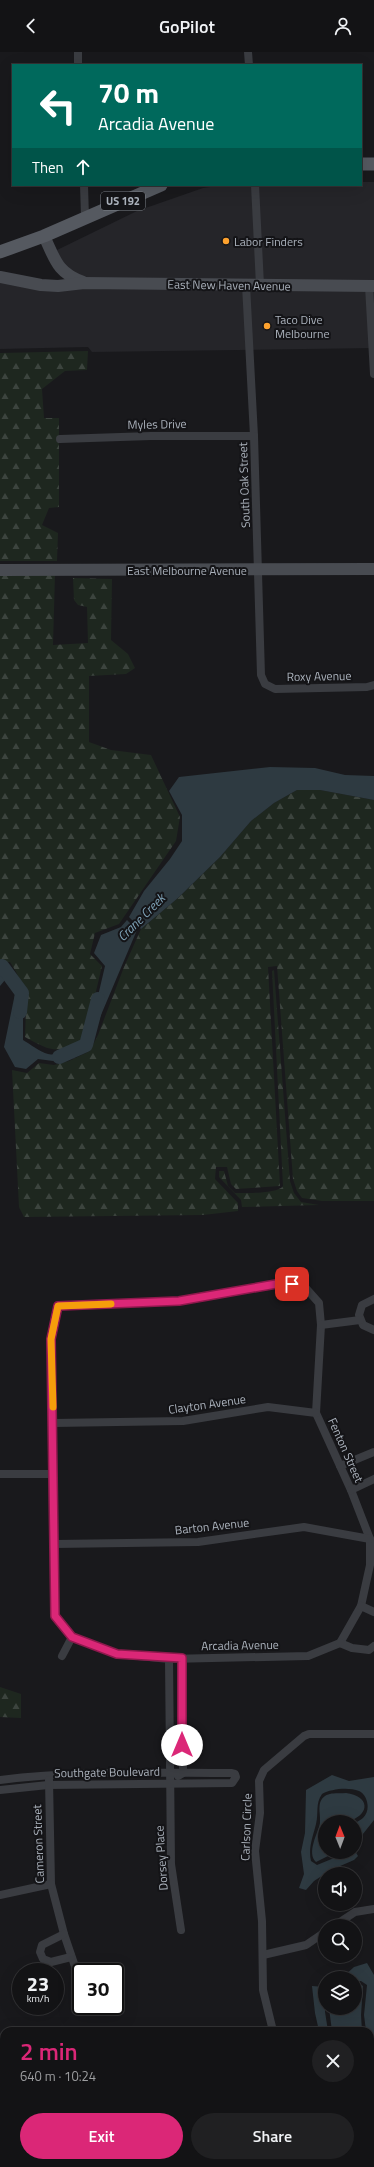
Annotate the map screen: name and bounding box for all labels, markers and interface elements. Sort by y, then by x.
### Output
text: GoPilot [159,13,215,40]
icon: back [20,15,42,37]
icon: person [332,15,354,37]
text: 70 m [98,71,159,114]
icon: left [32,80,84,132]
text: Arcadia Avenue [98,110,214,137]
text: Then [32,156,64,179]
icon: ahead [72,156,94,178]
road number: US 192 [101,192,145,210]
place label: Labor Finders [234,232,303,251]
marker: Labor Finders [221,236,231,246]
street label: East New Haven Avenue [167,274,291,296]
place label: Taco Dive Melbourne [275,310,330,343]
marker: Taco Dive Melbourne [262,321,272,331]
street label: Myles Drive [127,414,187,434]
street label: South Oak Street [233,441,255,528]
street label: East Melbourne Avenue [127,561,247,580]
street label: Roxy Avenue [286,666,352,686]
water label: Crane Creek [112,887,171,946]
pin [275,1267,309,1301]
icon: arrive [281,1273,303,1295]
street label: Clayton Avenue [167,1389,247,1419]
street label: Fenton Street [323,1415,369,1486]
street label: Barton Avenue [174,1513,250,1539]
street label: Arcadia Avenue [201,1635,279,1655]
position arrow [161,1724,203,1766]
street label: Southgate Boulevard [54,1762,160,1782]
street label: Carlson Circle [235,1793,257,1861]
street label: Cameron Street [27,1803,49,1884]
north arrow [318,1815,362,1859]
map controls [318,1815,362,2015]
street label: Dorsey Place [149,1825,173,1891]
button: sound [318,1867,362,1911]
button: search [318,1919,362,1963]
speed limit sign: 30 [72,1963,124,2015]
text: 23 [27,1968,49,1999]
button: layers [318,1971,362,2015]
text: km/h [27,1991,49,2006]
text: 2 min [20,2033,78,2069]
button: close [312,2040,354,2082]
text: 640 m · 10:24 [20,2066,96,2086]
button: Exit [20,2113,183,2159]
button: Share [191,2113,354,2159]

